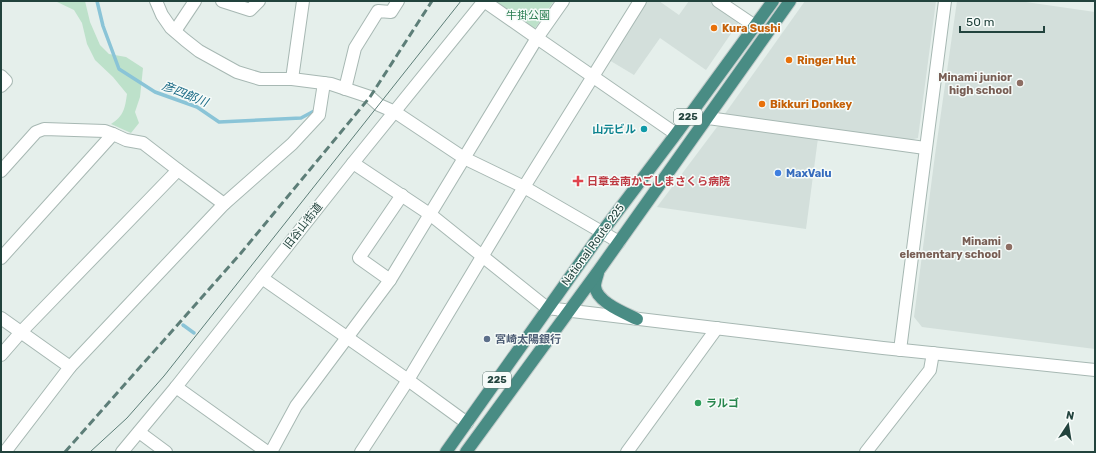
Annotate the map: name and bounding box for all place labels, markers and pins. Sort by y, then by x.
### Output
place label: Kura Sushi [722,22,781,35]
marker: Kura Sushi [709,23,719,33]
place label: Ringer Hut [797,54,856,67]
marker: Ringer Hut [784,55,794,65]
place label: Minami junior high school [938,71,1012,97]
marker: Minami junior high school [1015,78,1025,88]
place label: Bikkuri Donkey [770,98,852,111]
marker: Bikkuri Donkey [757,99,767,109]
place label: 山元ビル [592,123,636,136]
marker: 山元ビル [639,124,649,134]
place label: MaxValu [786,167,831,180]
marker: MaxValu [773,168,783,178]
marker: 日章会南かごしまさくら病院 [572,175,584,187]
place label: 日章会南かごしまさくら病院 [587,175,730,188]
place label: Minami elementary school [900,235,1001,261]
marker: Minami elementary school [1004,242,1014,252]
place label: 宮崎太陽銀行 [495,333,561,346]
marker: 宮崎太陽銀行 [482,334,492,344]
place label: ラルゴ [706,397,739,410]
marker: ラルゴ [693,398,703,408]

